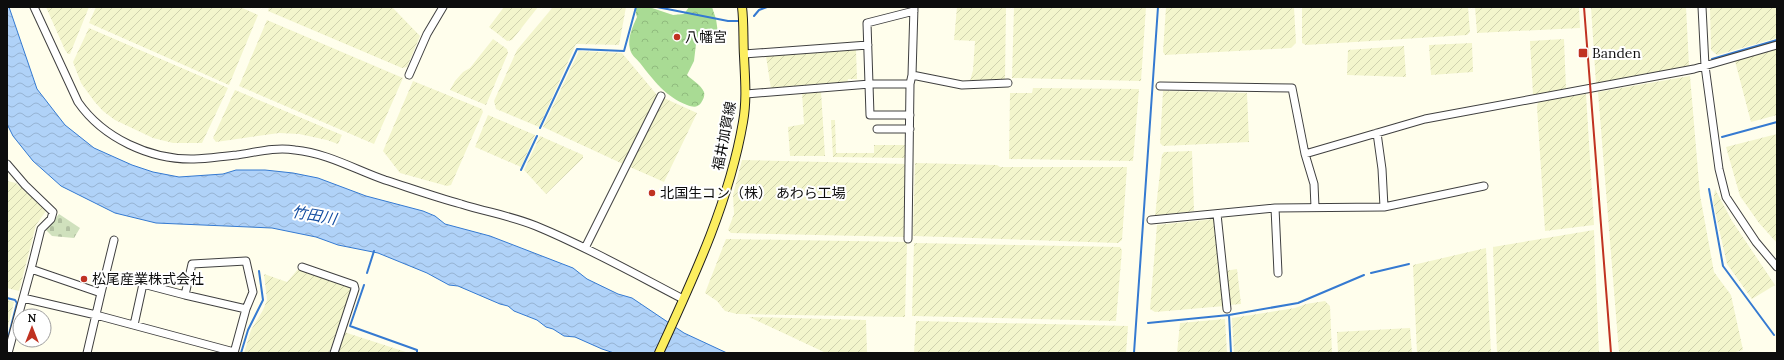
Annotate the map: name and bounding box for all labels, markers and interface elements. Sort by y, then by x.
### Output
place label: 八幡宮 [685,28,727,46]
marker: 八幡宮 [672,32,682,42]
place label: Banden [1592,44,1641,62]
marker: Banden [1577,47,1589,59]
street label: 福井加賀線 [708,100,740,172]
place label: 北国生コン（株） あわら工場 [660,184,846,202]
marker: 北国生コン（株） あわら工場 [647,188,657,198]
water label: 竹田川 [290,202,340,229]
place label: 松尾産業株式会社 [92,270,204,288]
marker: 松尾産業株式会社 [79,274,89,284]
north arrow [12,308,52,348]
text: N [28,311,37,325]

